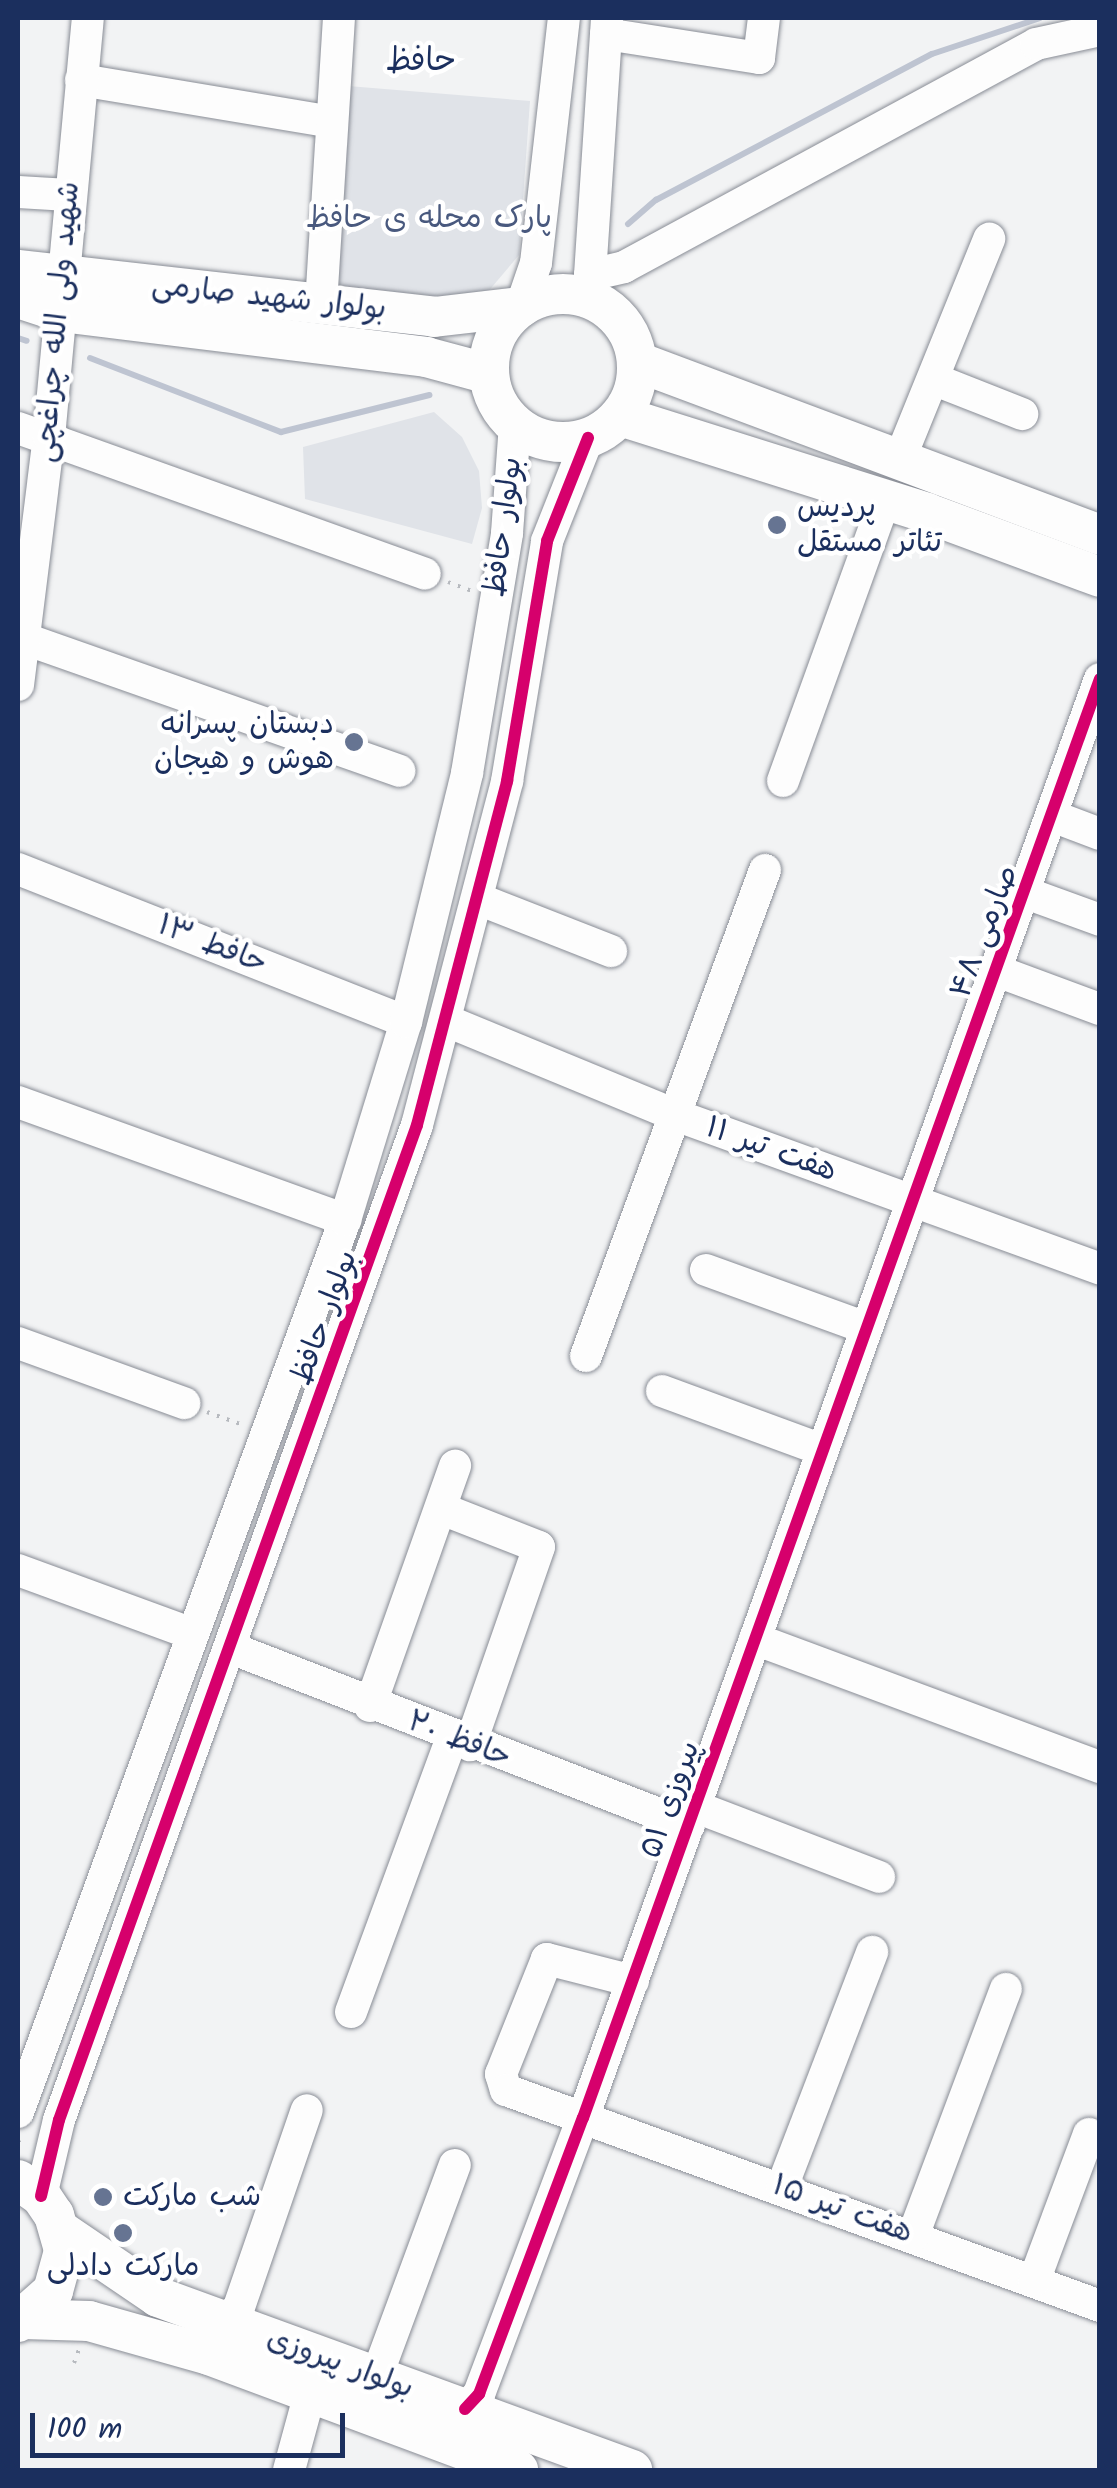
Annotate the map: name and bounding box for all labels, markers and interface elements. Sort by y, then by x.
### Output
district label: حافظ [386,43,456,81]
street label: شهید ولی الله چراغچی [28,180,88,464]
park label: پارک محله ی حافظ [306,201,552,237]
street label: بولوار شهید صارمی [150,268,388,328]
street label: بولوار حافظ [478,455,530,599]
place label: پردیس تئاتر مستقل [797,490,942,560]
marker: پردیس تئاتر مستقل [766,514,788,536]
place label: دبستان پسرانه هوش و هیجان [154,707,334,778]
marker: دبستان پسرانه هوش و هیجان [343,731,365,753]
street label: صارمی ۴۸ [943,861,1027,1003]
street label: حافط ۱۳ [152,908,272,982]
street label: هفت تیر ۱۱ [701,1110,841,1190]
street label: بولوار حافظ [284,1246,366,1390]
street label: حافظ ۲۰ [402,1704,516,1776]
street label: پیروزی ۵۱ [633,1737,709,1863]
street label: هفت تیر ۱۵ [767,2168,917,2252]
place label: شب مارکت [123,2179,261,2215]
marker: شب مارکت [92,2186,114,2208]
marker: مارکت دادلی [112,2222,134,2244]
place label: مارکت دادلی [47,2249,199,2285]
street label: بولوار پیروزی [262,2321,418,2407]
scale bar [35,2393,350,2455]
text: 100 m [47,2406,122,2454]

